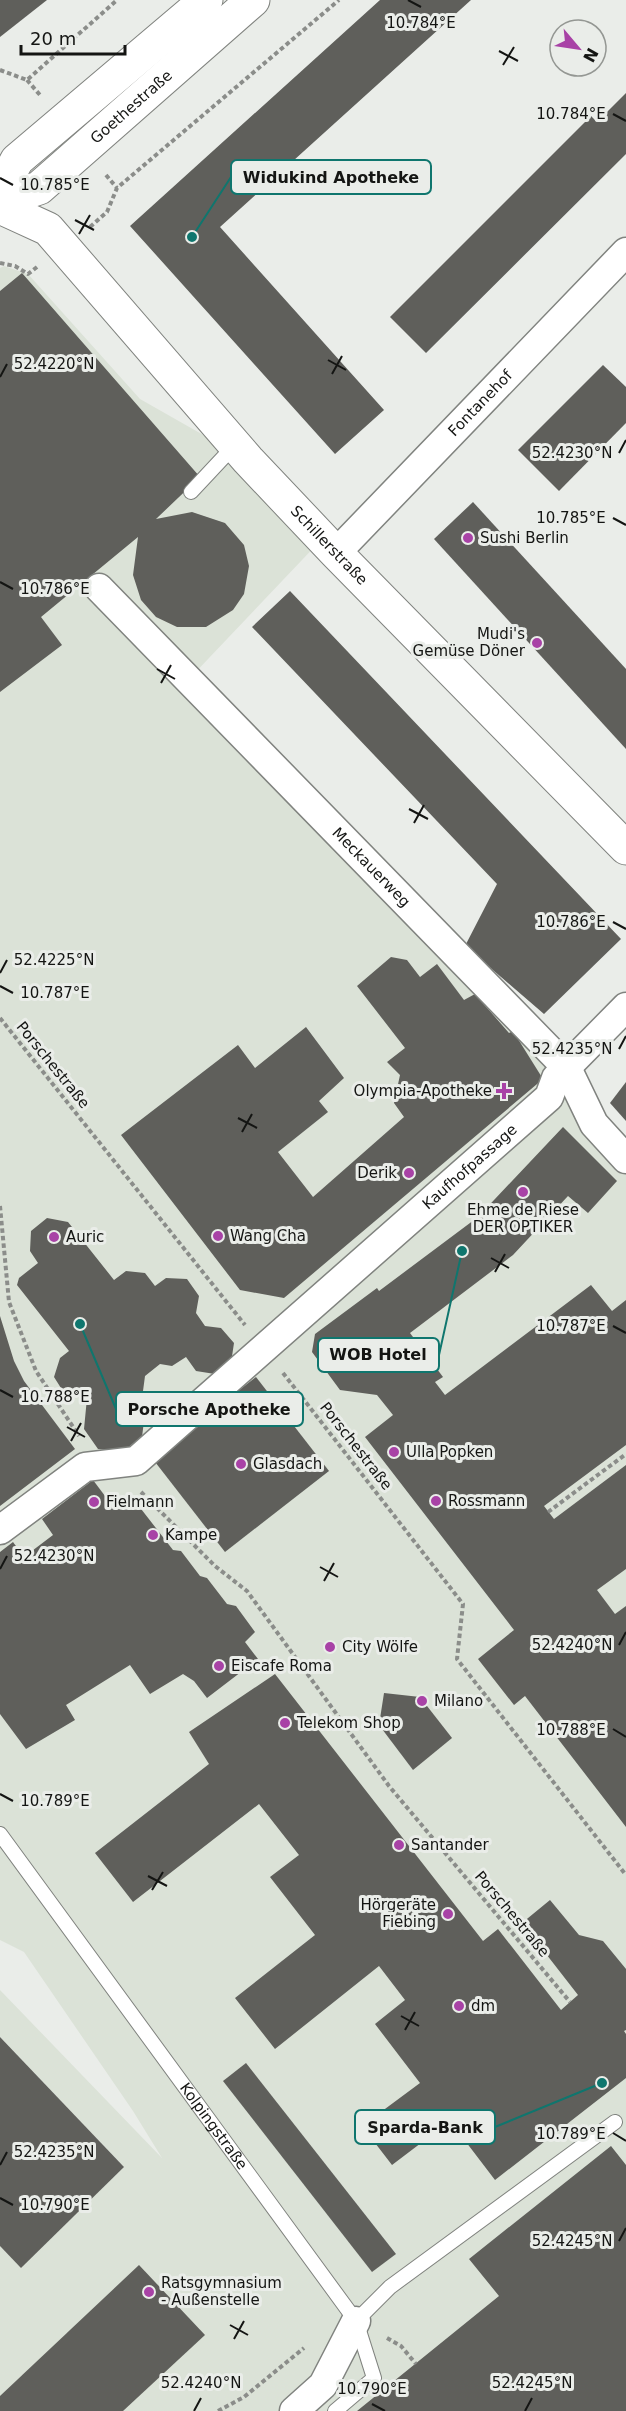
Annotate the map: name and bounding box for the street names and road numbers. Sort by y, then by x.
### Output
street label: Goethestraße [87,66,176,147]
street label: Fontanehof [444,366,517,440]
street label: Schillerstraße [287,502,371,589]
street label: Meckauerweg [328,824,414,911]
street label: Porschestraße [13,1018,93,1112]
street label: Kaufhofpassage [419,1120,521,1213]
street label: Porschestraße [316,1399,396,1493]
street label: Porschestraße [471,1867,553,1961]
street label: Kolpingstraße [176,2079,251,2173]

